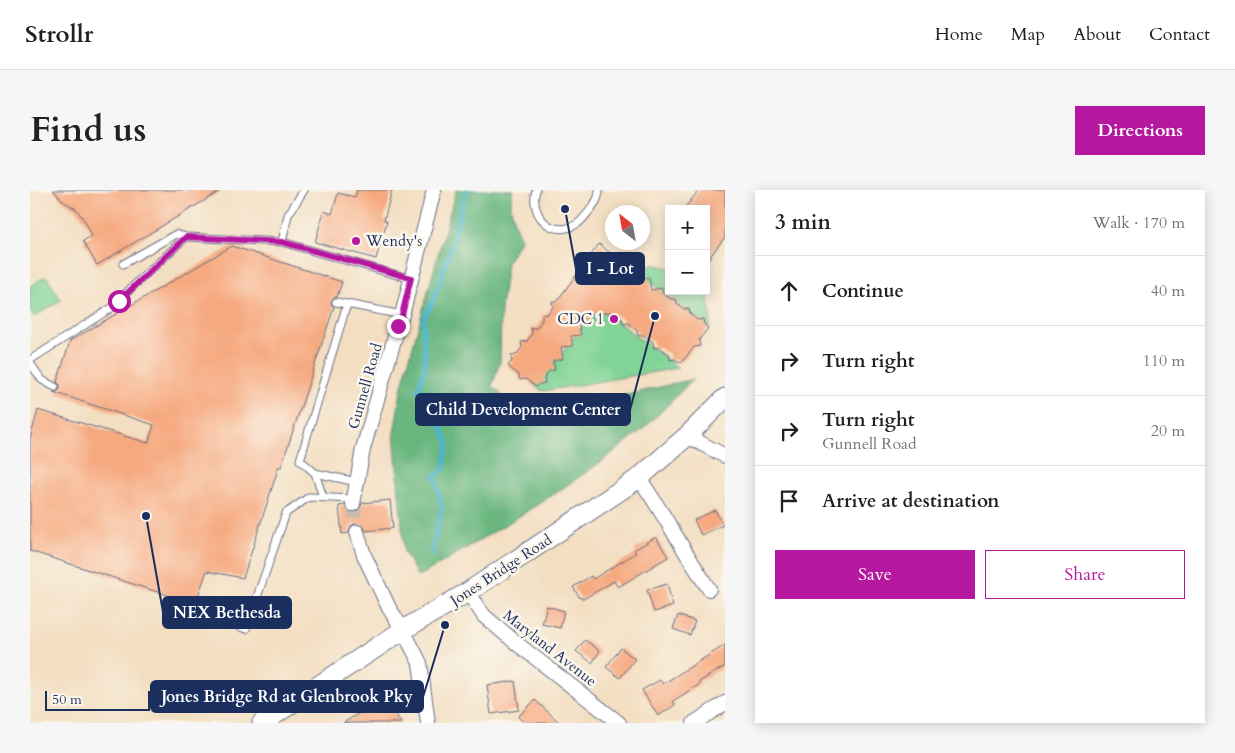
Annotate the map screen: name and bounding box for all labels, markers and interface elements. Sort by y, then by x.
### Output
text: Strollr [25,18,93,51]
text: Home [935,22,983,47]
text: Map [1011,22,1045,47]
text: About [1073,22,1121,47]
text: Contact [1149,22,1210,47]
text: Find us [30,106,146,154]
button: Directions [1075,106,1205,155]
north arrow [605,205,650,250]
map controls [665,205,710,295]
button: + [665,205,710,250]
text: 3 min [775,208,831,237]
text: Walk · 170 m [1093,212,1185,234]
place label: Wendy's [365,231,422,251]
marker: Wendy's [350,235,362,247]
button: − [665,250,710,295]
callout: I - Lot [576,253,644,284]
text: I - Lot [586,258,634,280]
icon: ahead [775,277,803,305]
text: Continue [822,278,904,304]
text: 40 m [1151,280,1185,302]
route start [108,290,131,313]
place label: CDC 1 [557,309,604,329]
marker: CDC 1 [608,313,620,325]
route end [387,315,410,338]
street label: Gunnell Road [343,341,387,431]
icon: right [775,347,803,375]
text: Turn right [822,348,914,374]
text: 110 m [1143,350,1185,372]
callout: Child Development Center [416,394,630,425]
text: Child Development Center [426,399,621,421]
text: Turn right [822,407,914,433]
icon: right [775,417,803,445]
text: 20 m [1151,420,1185,442]
text: Gunnell Road [822,433,917,455]
icon: arrive [775,487,803,515]
text: Arrive at destination [822,488,999,514]
street label: Jones Bridge Road [445,530,556,612]
button: Save [775,550,975,599]
button: Share [985,550,1185,599]
callout: NEX Bethesda [163,597,291,628]
text: NEX Bethesda [173,602,281,624]
street label: Maryland Avenue [499,605,601,691]
callout: Jones Bridge Rd at Glenbrook Pky [151,681,423,712]
text: Jones Bridge Rd at Glenbrook Pky [159,686,413,708]
scale bar [45,688,150,711]
text: 50 m [52,690,82,709]

